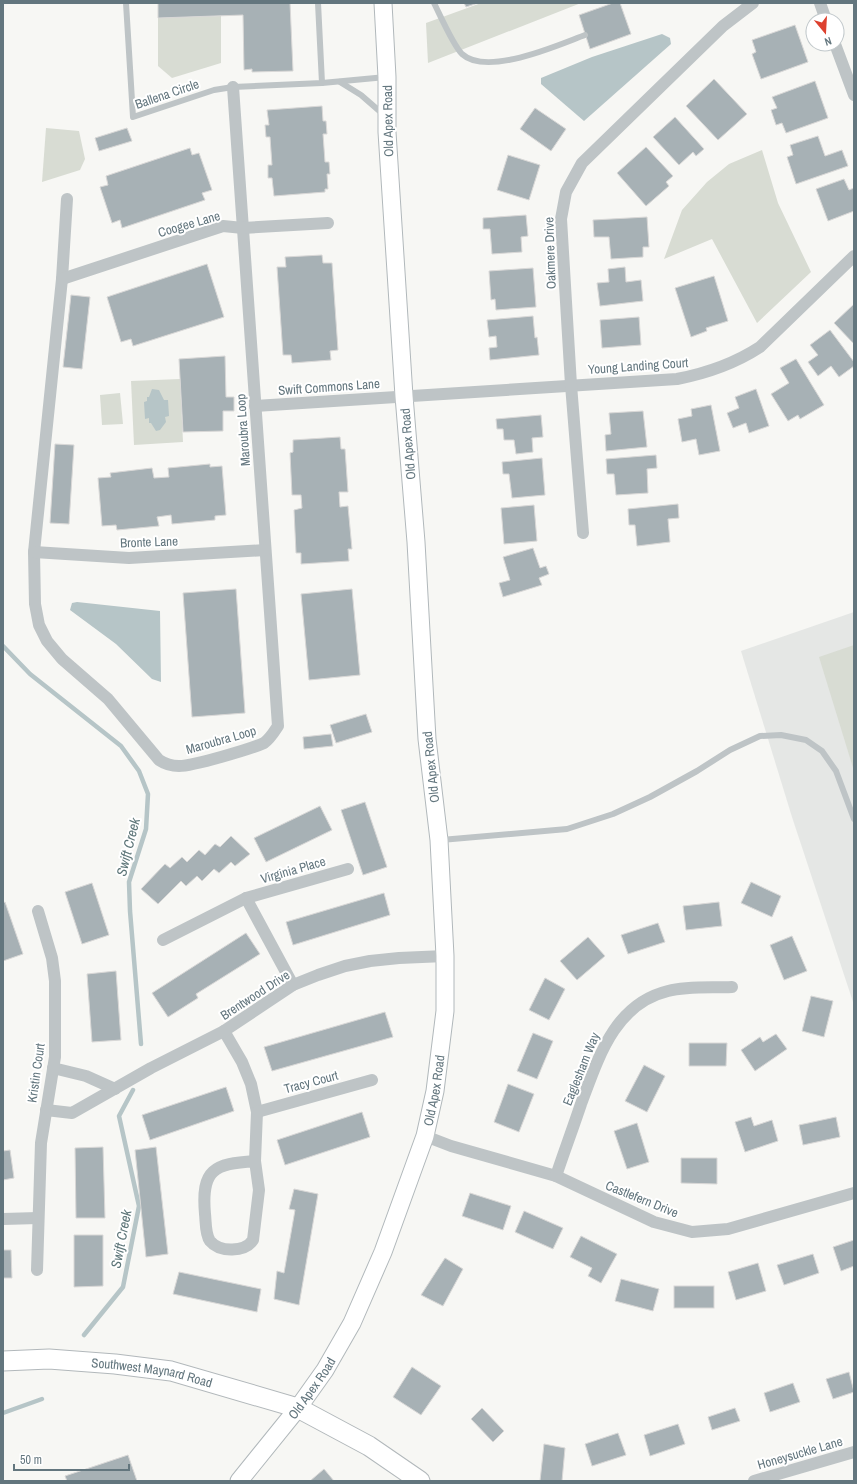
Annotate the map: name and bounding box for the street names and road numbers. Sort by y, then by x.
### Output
street label: Ballena Circle [133,75,201,113]
street label: Old Apex Road [379,85,397,157]
street label: Coogee Lane [156,207,222,241]
street label: Oakmere Drive [540,217,560,289]
street label: Young Landing Court [587,354,689,378]
street label: Swift Commons Lane [278,375,380,399]
street label: Maroubra Loop [232,393,254,467]
street label: Old Apex Road [396,407,420,480]
street label: Bronte Lane [120,532,178,552]
street label: Maroubra Loop [184,722,258,758]
street label: Old Apex Road [419,730,443,804]
street label: Virginia Place [259,853,328,887]
street label: Brentwood Drive [217,966,293,1024]
street label: Eaglesham Way [559,1029,604,1108]
street label: Kristin Court [23,1042,49,1104]
street label: Old Apex Road [419,1054,448,1128]
street label: Tracy Court [282,1067,340,1097]
street label: Castlefern Drive [603,1177,681,1221]
street label: Southwest Maynard Road [91,1354,214,1391]
street label: Old Apex Road [284,1354,339,1423]
street label: Honeysuckle Lane [756,1433,845,1473]

